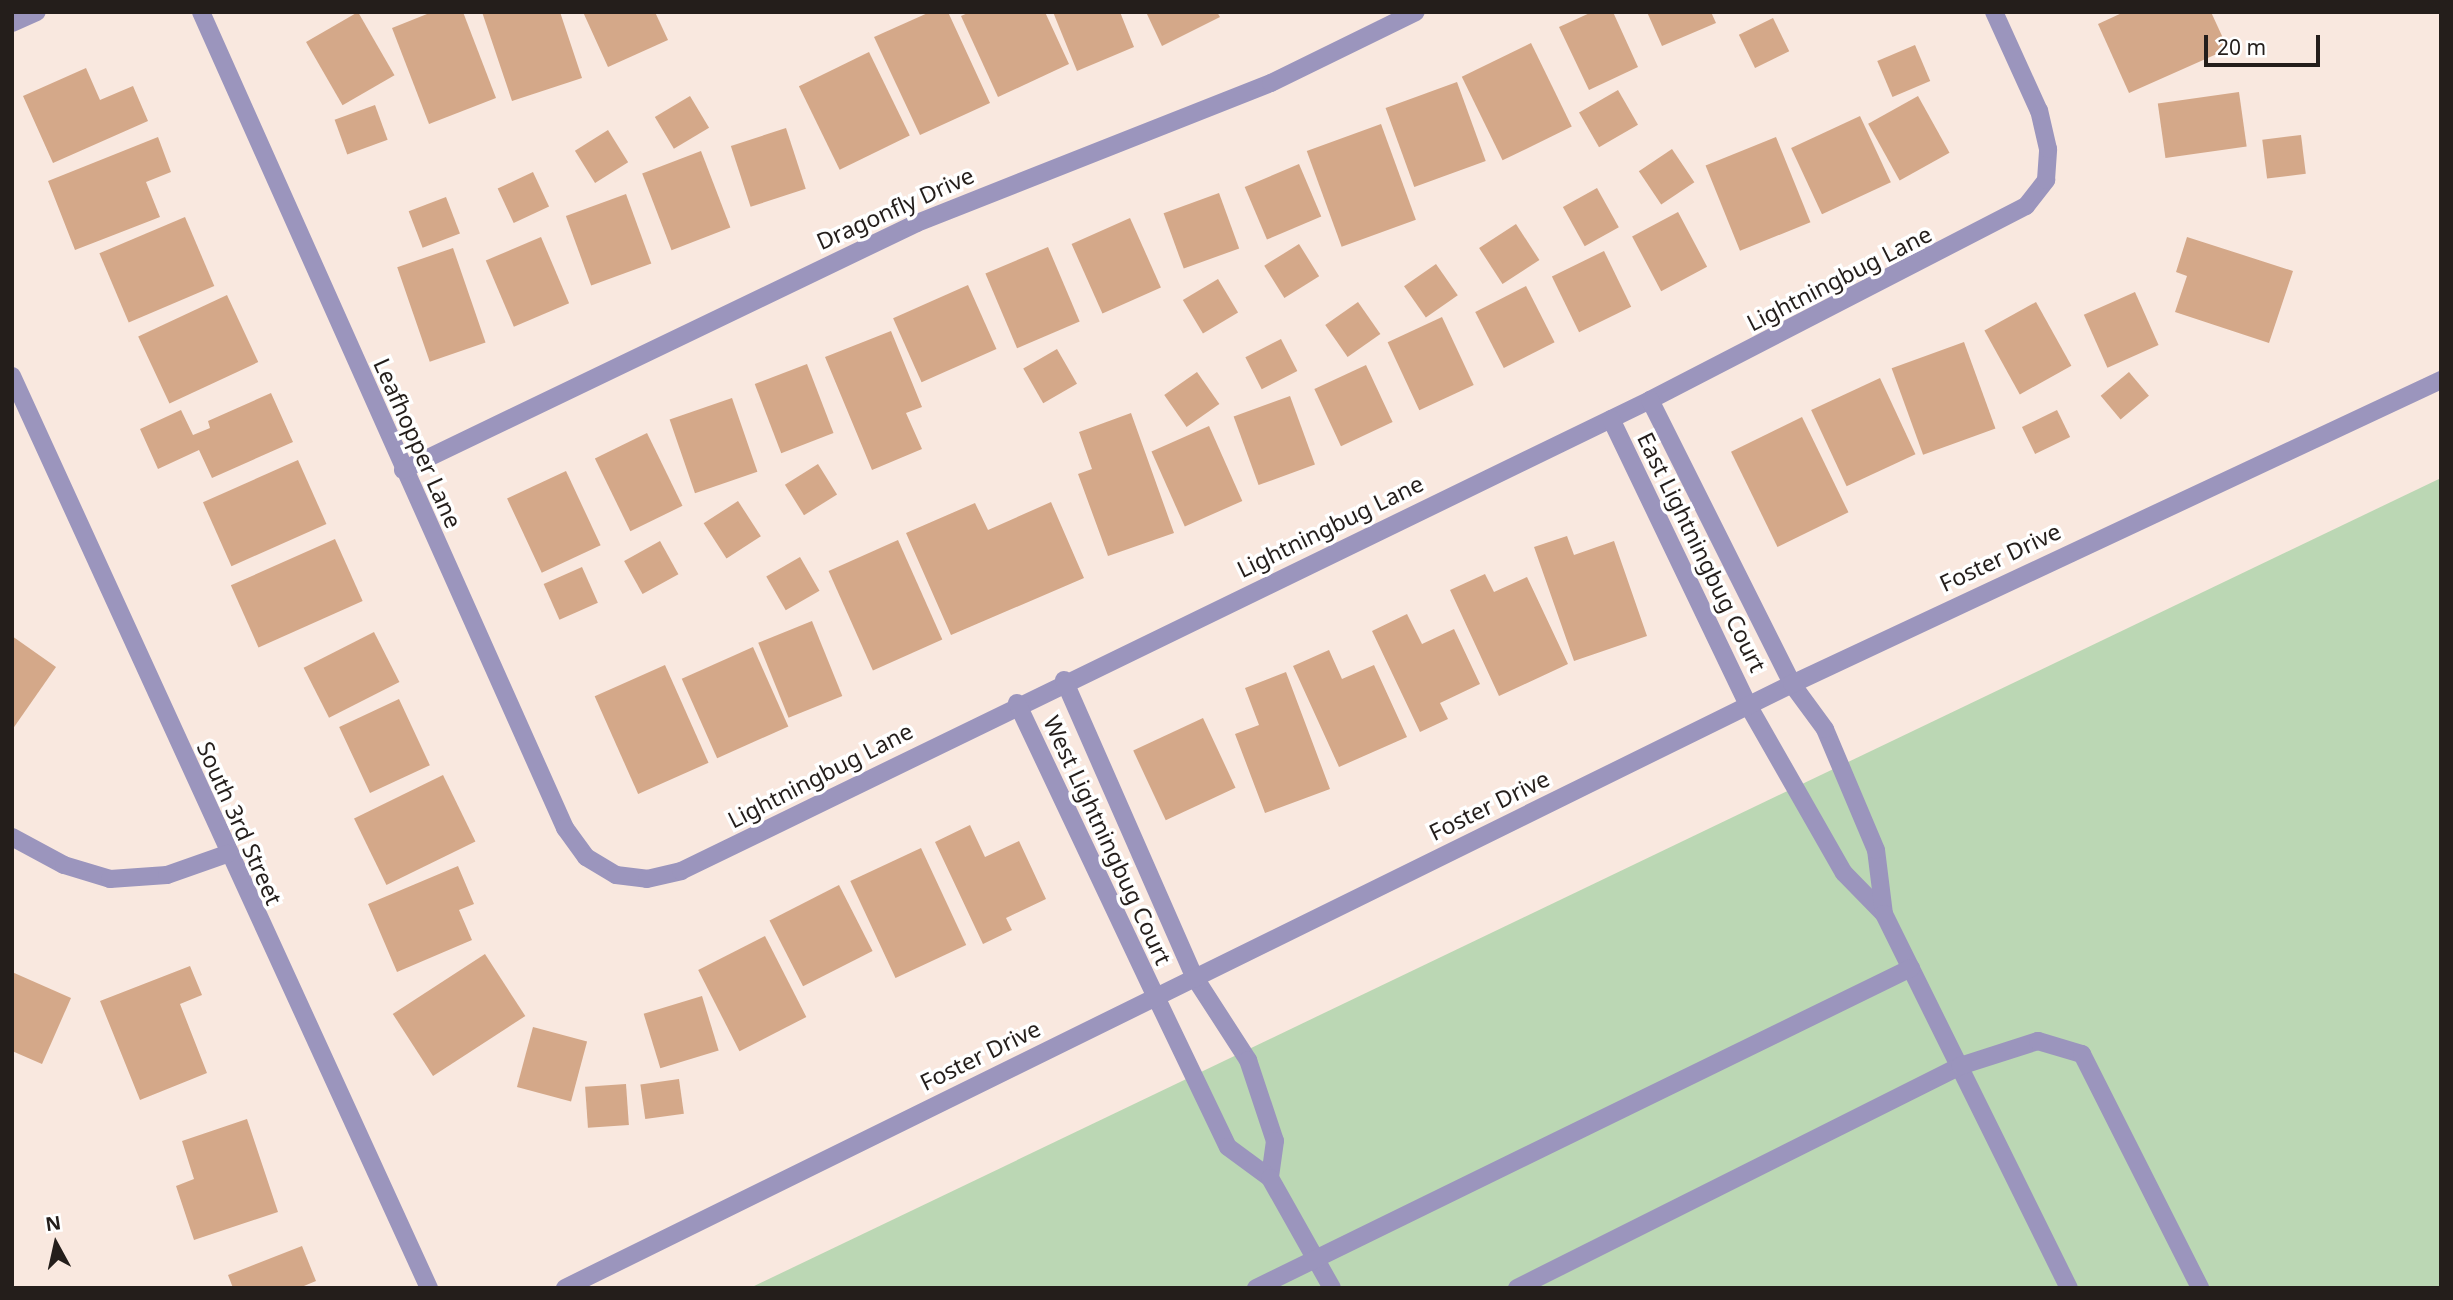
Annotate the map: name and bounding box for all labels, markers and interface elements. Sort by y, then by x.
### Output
scale bar [2208,21,2324,65]
text: 20 m [2217,33,2266,61]
street label: Dragonfly Drive [812,161,978,255]
street label: Lightningbug Lane [1742,219,1936,337]
street label: Leafhopper Lane [368,354,468,532]
street label: East Lightningbug Court [1632,428,1772,676]
street label: Lightningbug Lane [1232,469,1428,583]
street label: Foster Drive [1935,517,2065,597]
street label: West Lightningbug Court [1038,711,1178,969]
street label: Lightningbug Lane [723,716,917,834]
street label: South 3rd Street [192,737,288,909]
street label: Foster Drive [1424,764,1554,846]
street label: Foster Drive [915,1014,1045,1096]
north arrow [21,1209,91,1279]
text: N [44,1209,63,1237]

